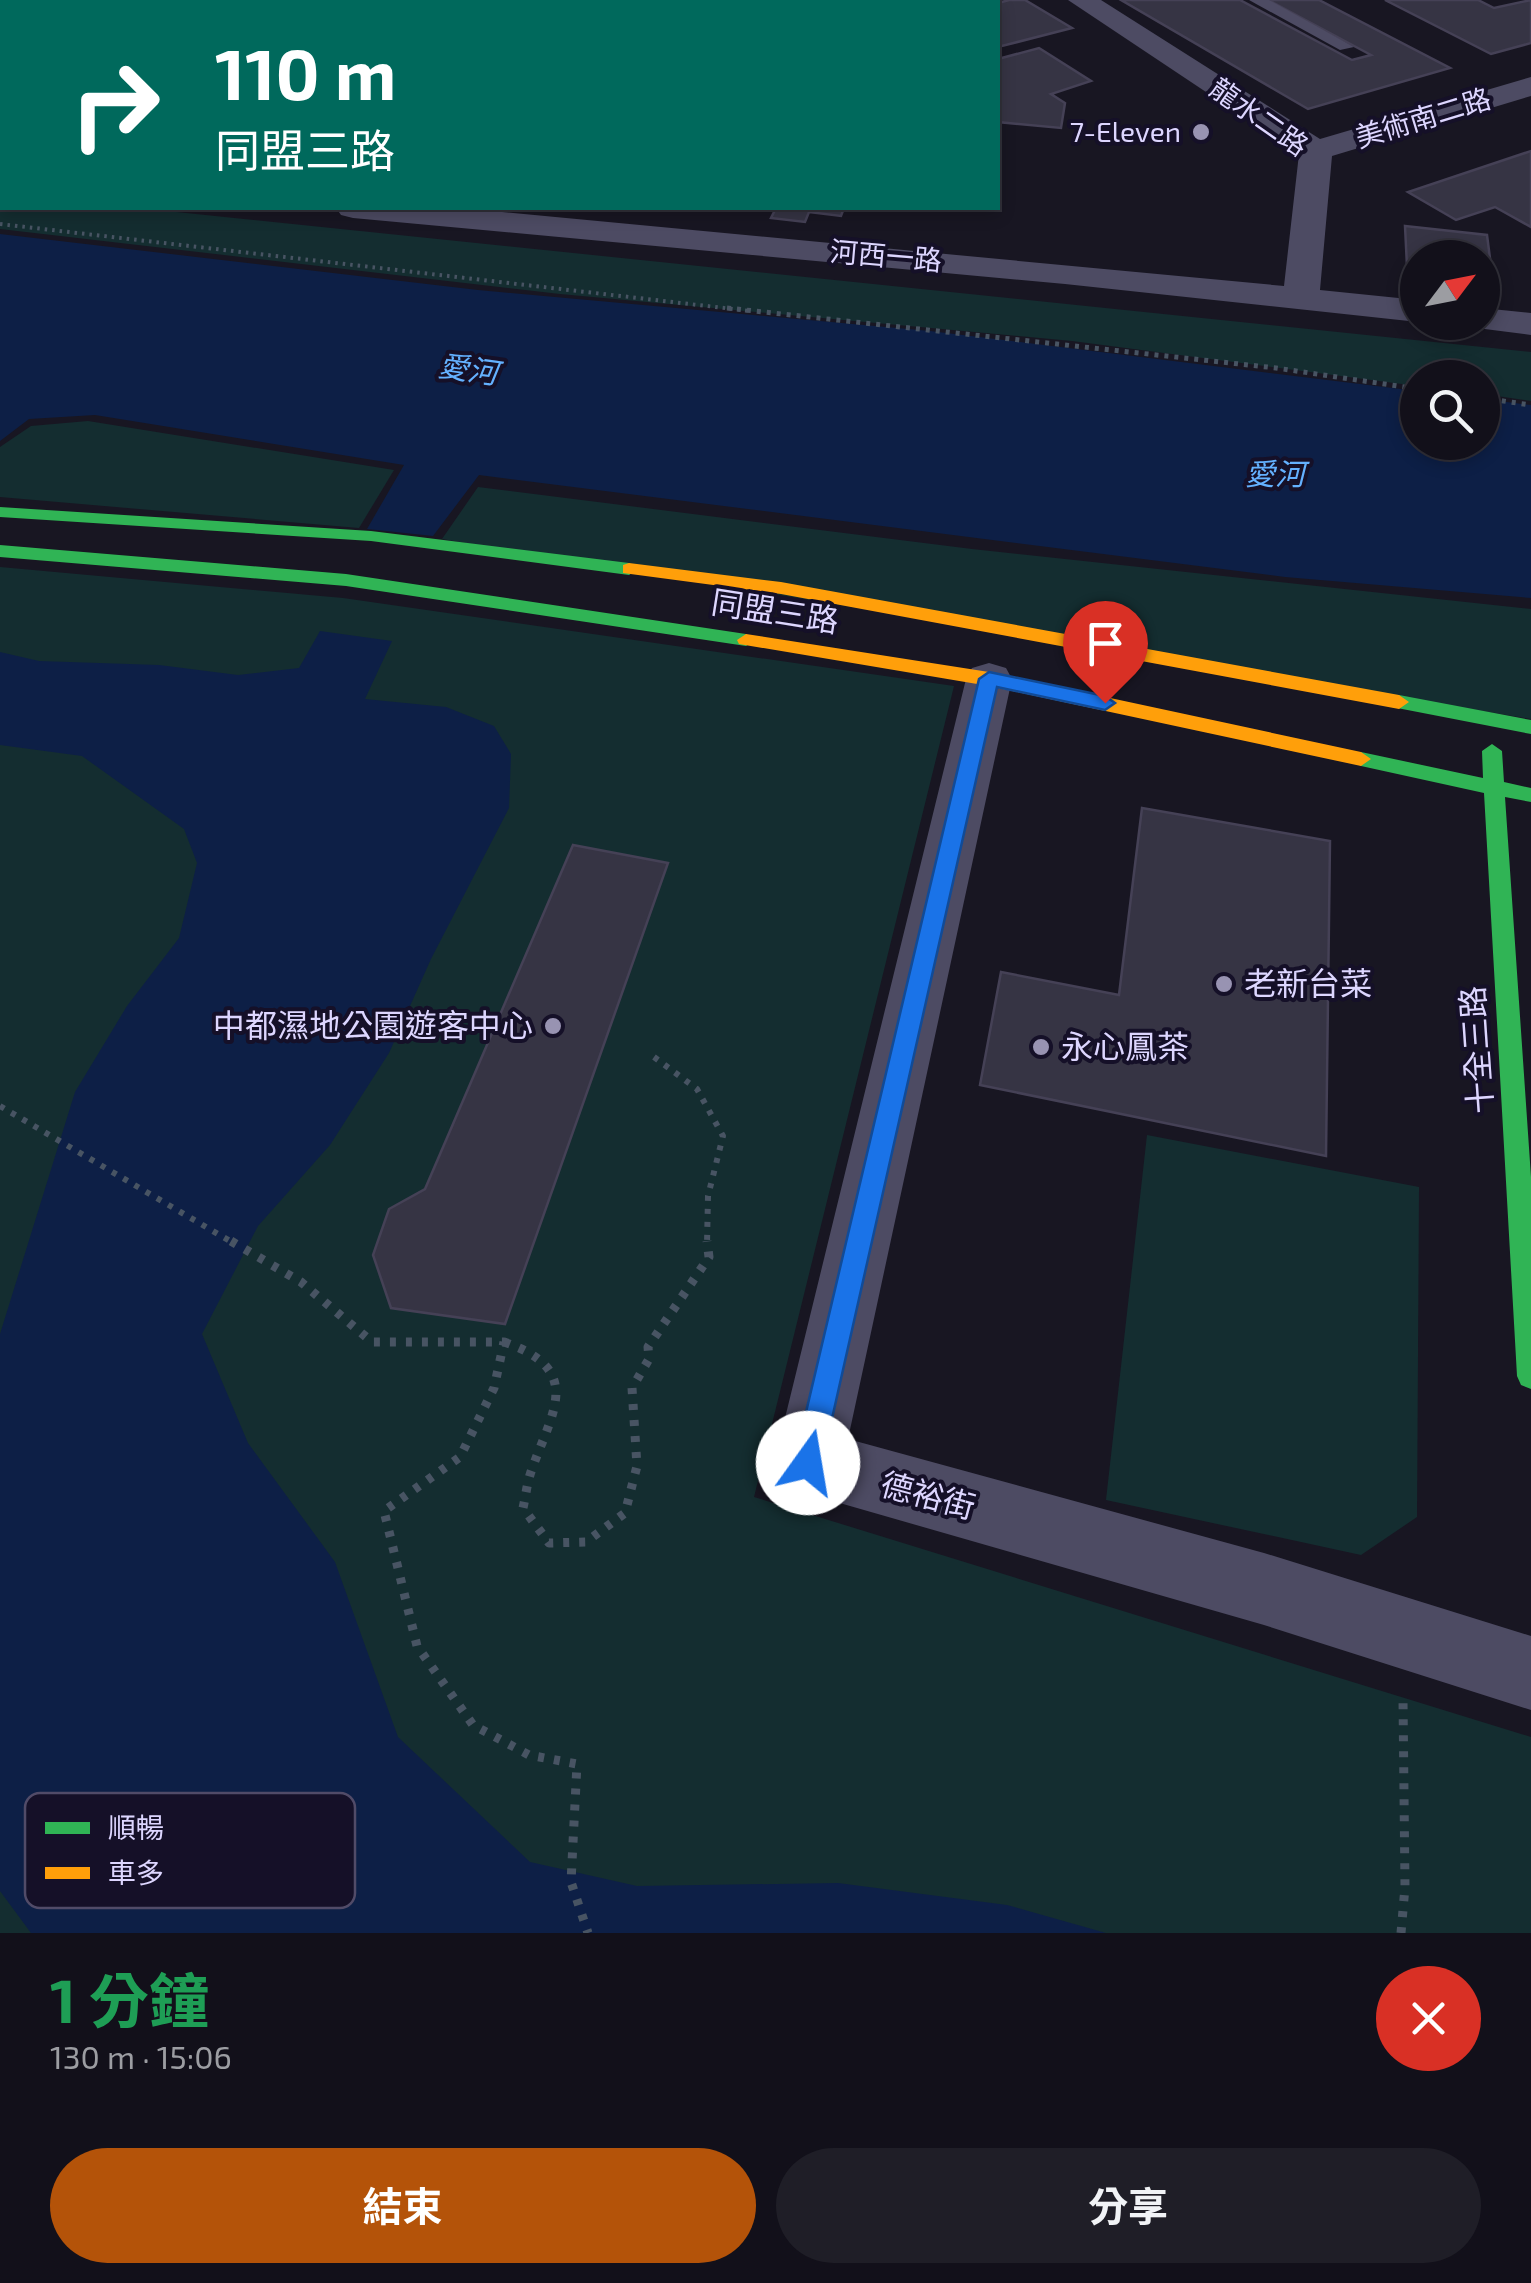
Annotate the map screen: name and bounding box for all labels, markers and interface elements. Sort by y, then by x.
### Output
text: 110 m [215,30,396,114]
icon: right [50,40,180,170]
street label: 龍水二路 [1204,70,1315,162]
street label: 美術南二路 [1351,80,1495,154]
place label: 7-Eleven [1070,114,1181,148]
marker: 7-Eleven [1190,121,1212,143]
text: 同盟三路 [215,122,395,176]
street label: 河西一路 [829,233,943,277]
north arrow [1400,240,1500,340]
map controls [1400,240,1500,460]
water label: 愛河 [436,346,505,391]
button: search [1400,360,1500,460]
water label: 愛河 [1245,455,1310,491]
street label: 同盟三路 [709,581,842,639]
pin [1063,601,1148,704]
icon: arrive [1078,616,1133,671]
place label: 老新台菜 [1244,963,1372,1001]
marker: 老新台菜 [1213,973,1235,995]
street label: 十全三路 [1452,985,1498,1115]
place label: 中都濕地公園遊客中心 [213,1005,533,1043]
marker: 中都濕地公園遊客中心 [542,1015,564,1037]
place label: 永心鳳茶 [1061,1026,1189,1064]
marker: 永心鳳茶 [1030,1036,1052,1058]
position arrow [756,1411,860,1515]
street label: 德裕街 [877,1463,980,1525]
legend [25,1793,355,1908]
text: 順暢 [108,1810,164,1844]
text: 車多 [108,1855,164,1889]
text: 1 分鐘 [50,1963,209,2035]
button: close [1376,1966,1481,2071]
text: 130 m · 15:06 [50,2037,232,2075]
button: 結束 [50,2148,756,2263]
button: 分享 [776,2148,1481,2263]

